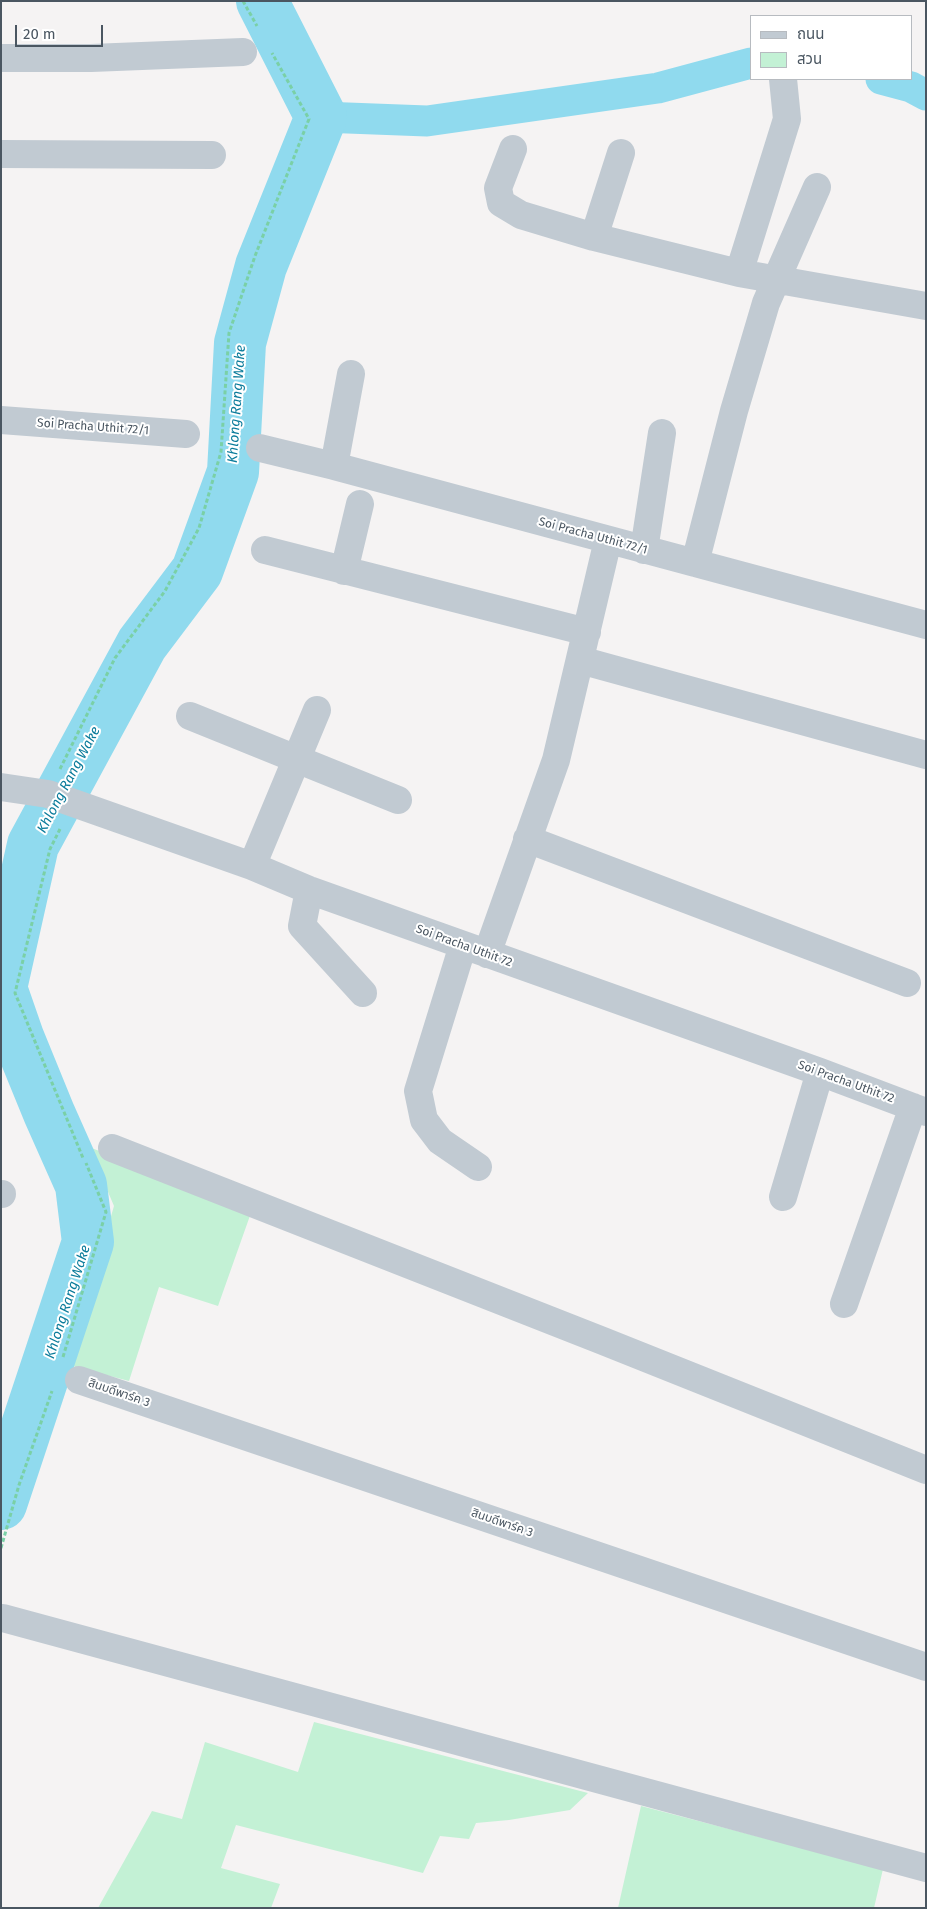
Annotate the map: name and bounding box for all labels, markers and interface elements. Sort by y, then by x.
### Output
scale bar [18,15,105,47]
legend [750,15,912,80]
text: 20 m [23,25,56,43]
text: ถนน [797,25,824,43]
text: สวน [797,50,822,68]
water label: Khlong Rang Wake [224,344,250,464]
street label: Soi Pracha Uthit 72/1 [37,416,149,438]
street label: Soi Pracha Uthit 72/1 [537,515,649,557]
water label: Khlong Rang Wake [34,724,104,836]
street label: Soi Pracha Uthit 72 [414,922,514,970]
street label: Soi Pracha Uthit 72 [796,1058,896,1106]
water label: Khlong Rang Wake [42,1243,94,1361]
street label: สินบดีพาร์ค 3 [86,1376,152,1410]
street label: สินบดีพาร์ค 3 [469,1506,535,1540]

